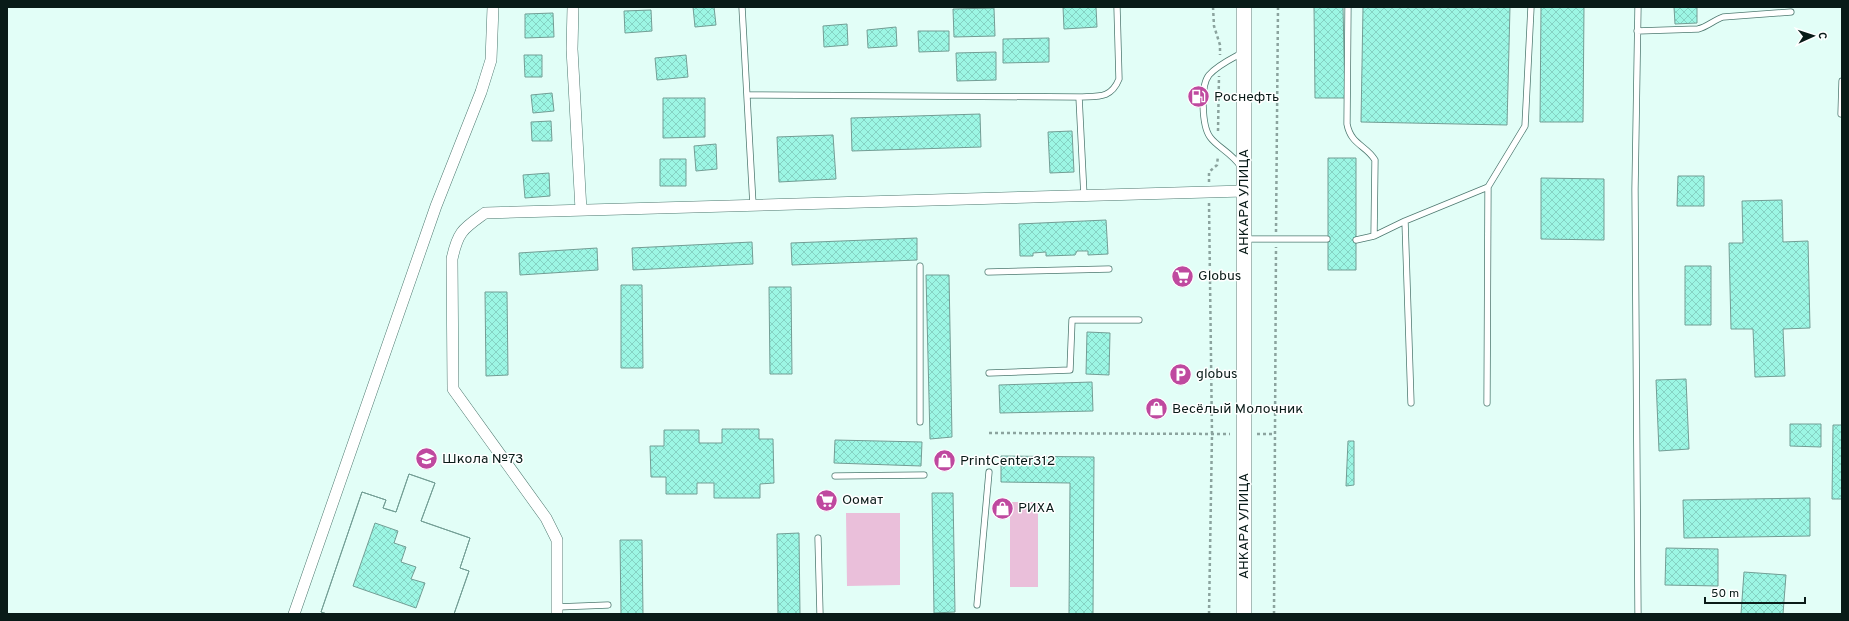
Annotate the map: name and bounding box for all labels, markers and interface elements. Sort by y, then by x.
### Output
north arrow [1793,16,1833,56]
text: С [1815,32,1829,39]
fuel station icon: Роснефть [1186,84,1212,110]
place label: Роснефть [1214,89,1279,106]
street label: АНКАРА УЛИЦА [1236,149,1253,255]
supermarket icon: Globus [1170,263,1196,289]
place label: Globus [1198,268,1241,285]
parking icon: globus [1167,361,1193,387]
place label: globus [1196,366,1238,383]
shop icon: Весёлый Молочник [1143,396,1169,422]
place label: Весёлый Молочник [1172,401,1303,418]
school or university icon: Школа №73 [413,446,439,472]
shop icon: PrintCenter312 [931,448,957,474]
place label: Школа №73 [442,451,524,468]
place label: PrintCenter312 [960,453,1055,470]
street label: АНКАРА УЛИЦА [1236,473,1253,579]
supermarket icon: Оомат [814,487,840,513]
place label: Оомат [842,492,883,509]
shop icon: РИХА [990,495,1016,521]
place label: РИХА [1018,500,1055,517]
scale bar [1705,579,1805,605]
text: 50 m [1711,586,1739,602]

